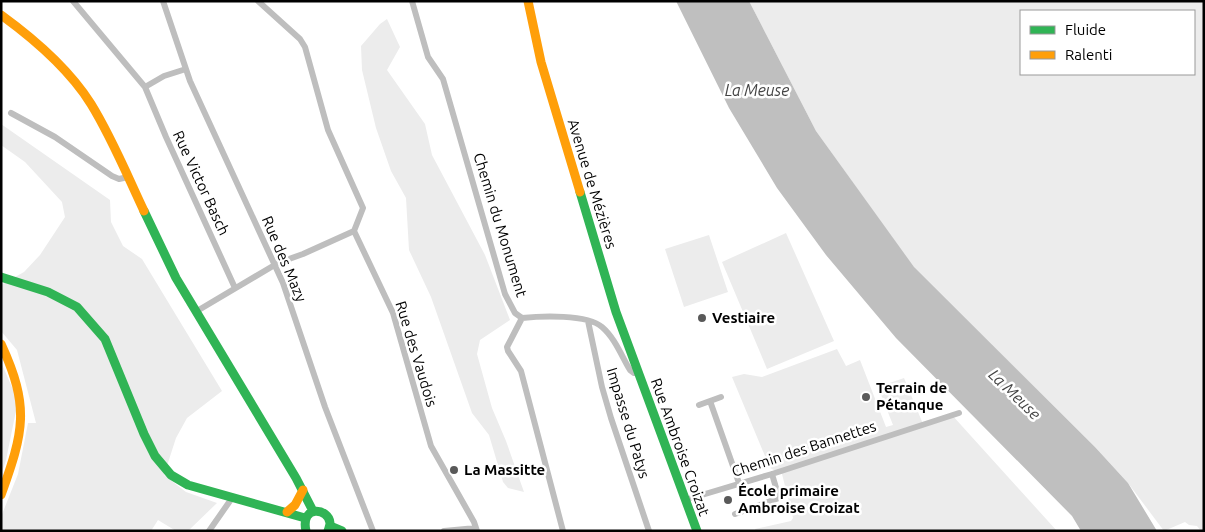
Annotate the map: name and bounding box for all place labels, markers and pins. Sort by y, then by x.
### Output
place label: Vestiaire [712,309,775,326]
marker: Vestiaire [696,312,708,324]
place label: Terrain de Pétanque [876,379,947,413]
marker: Terrain de Pétanque [860,391,872,403]
place label: La Massitte [464,461,545,478]
marker: La Massitte [448,464,460,476]
place label: École primaire Ambroise Croizat [738,482,860,516]
marker: École primaire Ambroise Croizat [722,494,734,506]

